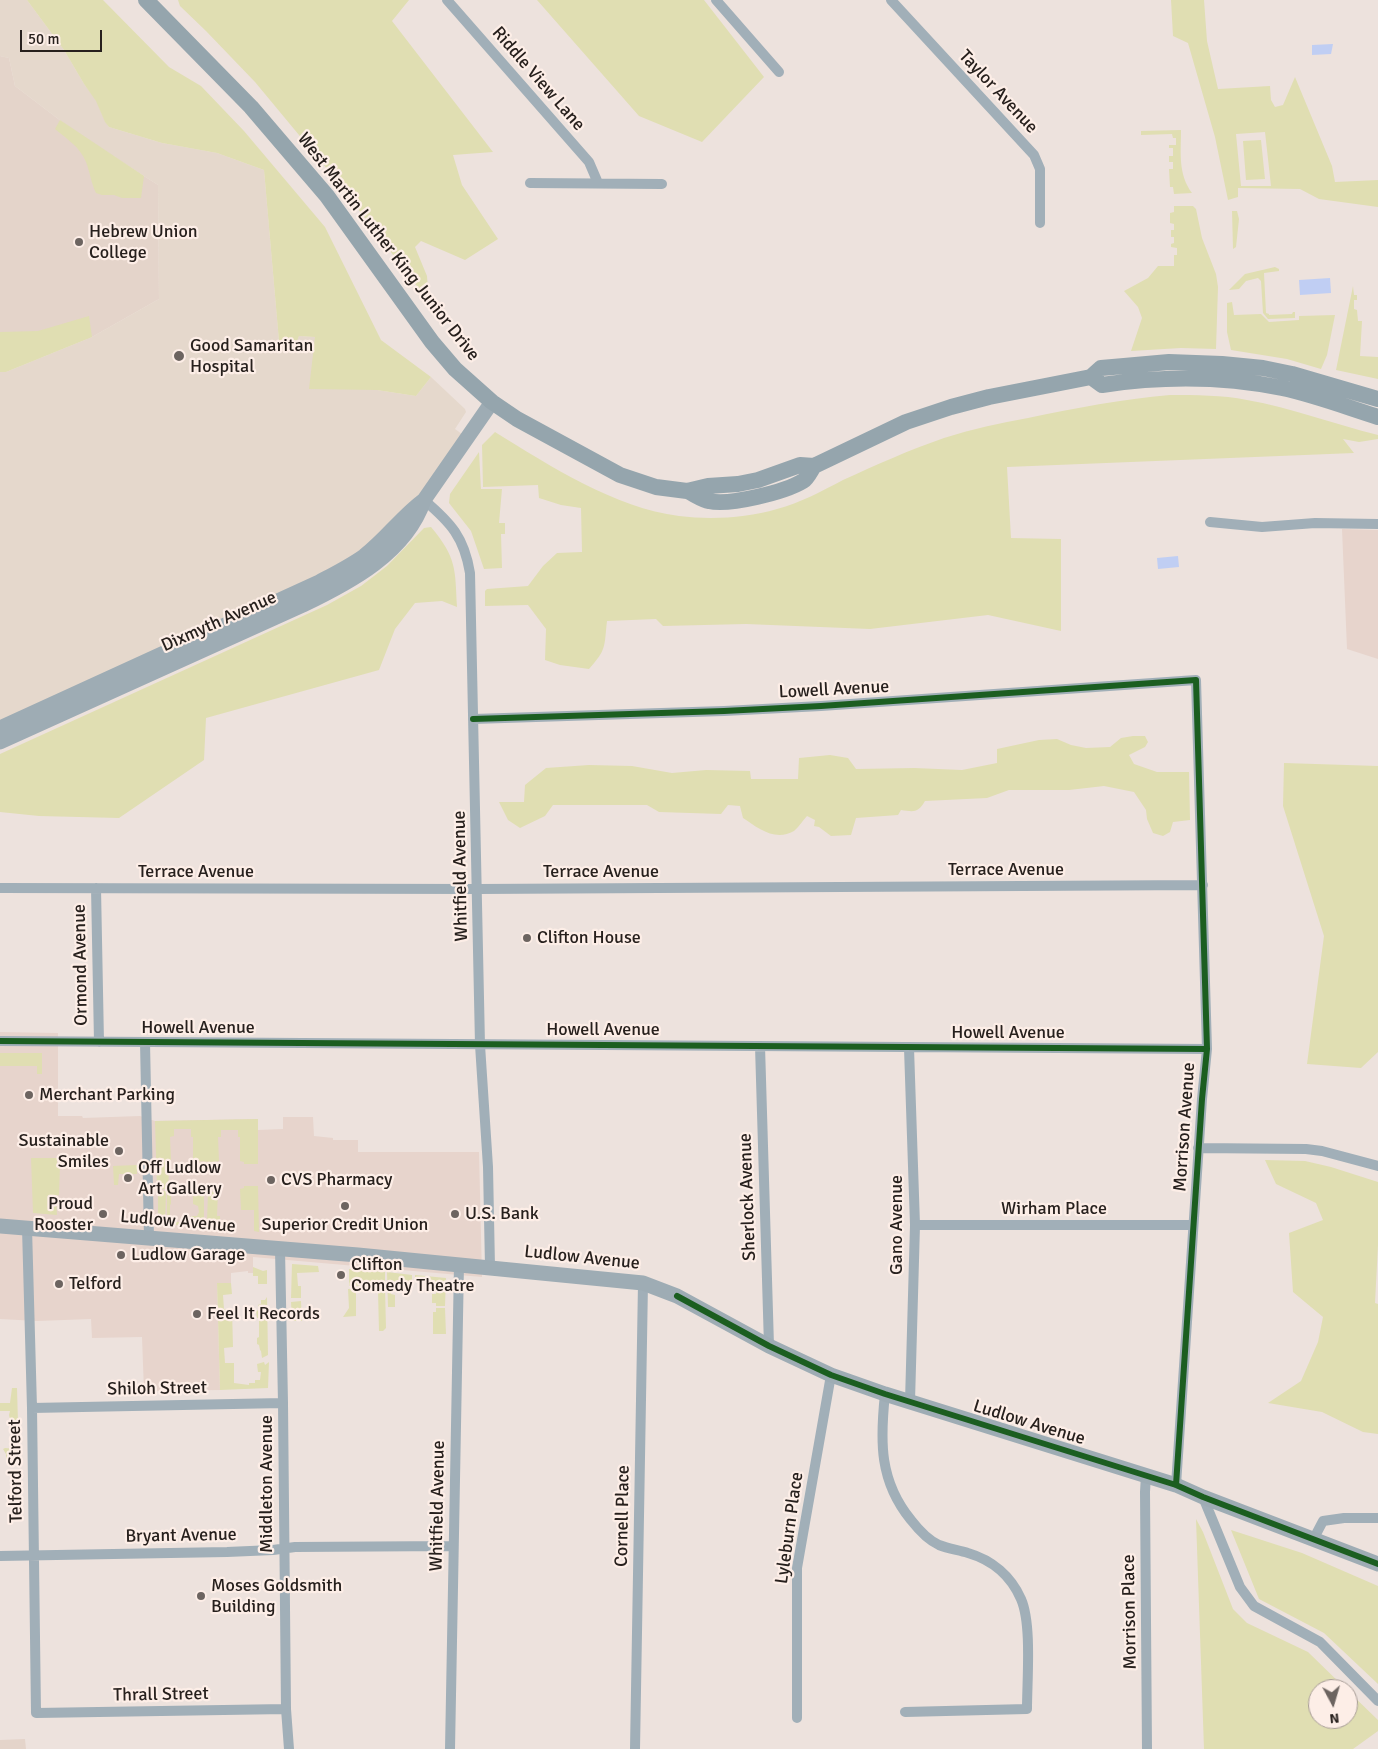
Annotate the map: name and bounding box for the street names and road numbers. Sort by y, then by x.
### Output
street label: Riddle View Lane [487,22,589,136]
street label: Taylor Avenue [954,46,1042,138]
street label: West Martin Luther King Junior Drive [292,129,484,365]
street label: Dixmyth Avenue [158,587,280,657]
street label: Lowell Avenue [778,676,890,704]
street label: Whitfield Avenue [449,810,473,942]
street label: Terrace Avenue [948,859,1064,881]
street label: Terrace Avenue [138,861,254,883]
street label: Terrace Avenue [543,861,659,883]
street label: Ormond Avenue [69,904,93,1026]
street label: Howell Avenue [141,1017,255,1039]
street label: Howell Avenue [546,1019,660,1041]
street label: Howell Avenue [951,1022,1065,1044]
street label: Morrison Avenue [1170,1062,1200,1192]
street label: Sherlock Avenue [735,1133,761,1261]
street label: Gano Avenue [886,1175,908,1275]
street label: Wirham Place [1001,1198,1107,1220]
street label: Ludlow Avenue [119,1206,237,1238]
street label: Ludlow Avenue [523,1241,641,1275]
street label: Shiloh Street [107,1377,207,1401]
street label: Ludlow Avenue [970,1396,1088,1450]
street label: Middleton Avenue [256,1415,278,1553]
street label: Telford Street [4,1419,28,1523]
street label: Whitfield Avenue [426,1440,450,1572]
street label: Cornell Place [611,1465,635,1567]
street label: Lyleburn Place [771,1471,809,1585]
street label: Bryant Avenue [125,1524,237,1548]
street label: Morrison Place [1118,1554,1142,1670]
street label: Thrall Street [113,1683,209,1707]

